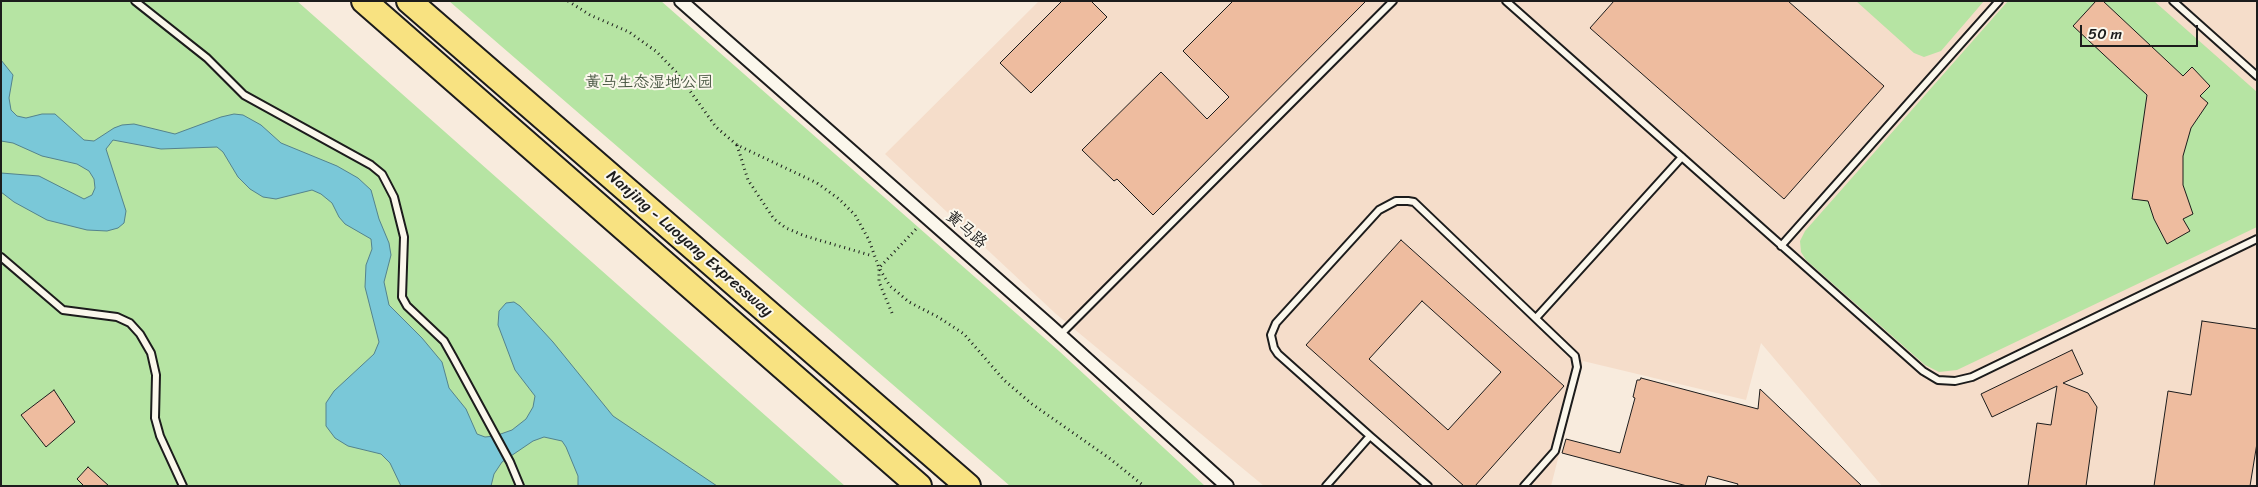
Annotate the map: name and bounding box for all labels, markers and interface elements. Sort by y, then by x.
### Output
scale bar [2083,15,2200,47]
text: 50 m [2088,21,2122,47]
park label: 黄马生态湿地公园 [585,73,713,93]
street label: Nanjing - Luoyang Expressway [602,167,776,321]
street label: 黄马路 [942,207,990,253]

